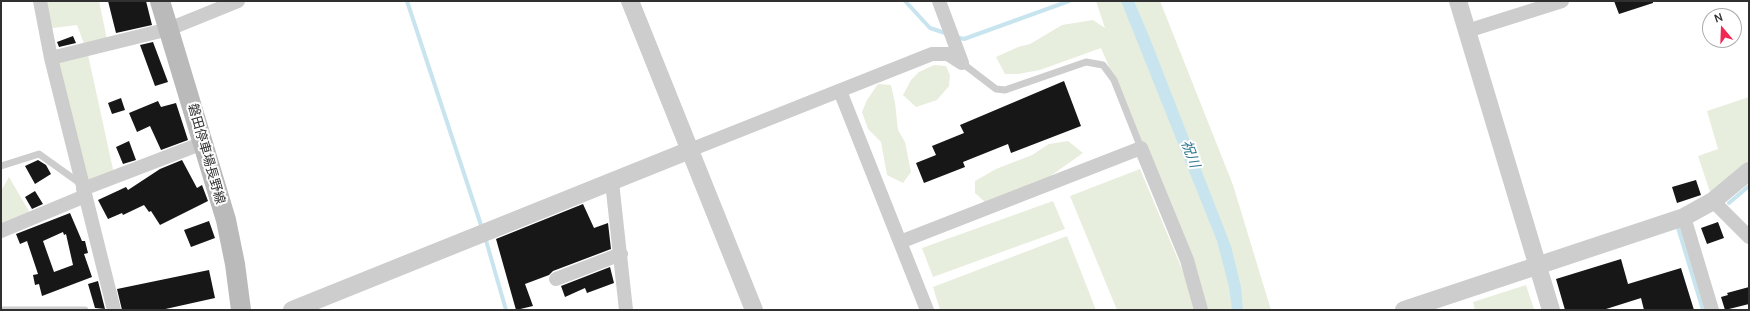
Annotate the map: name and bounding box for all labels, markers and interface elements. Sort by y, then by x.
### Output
north arrow [1702,8,1742,48]
text: N [1712,9,1724,26]
street label: 磐田停車場長野線 [184,102,228,206]
water label: 祝川 [1177,138,1203,170]

